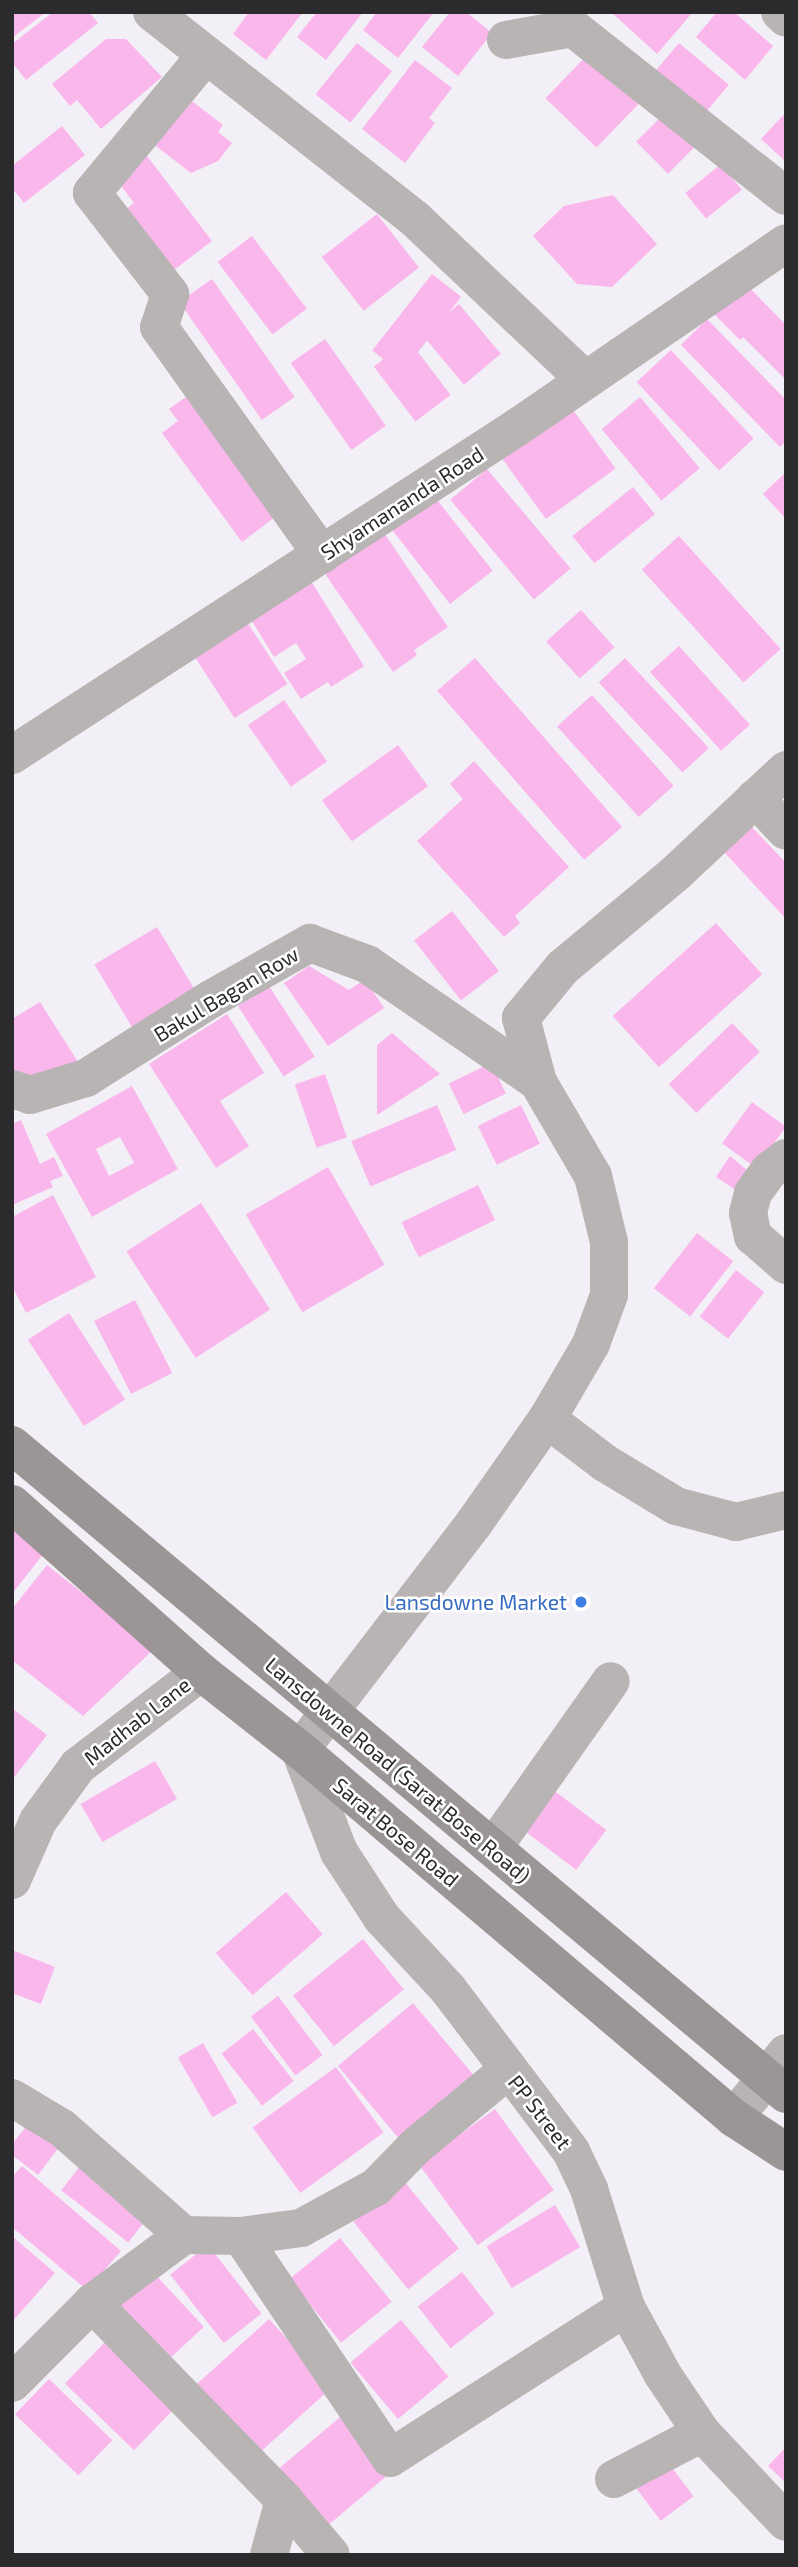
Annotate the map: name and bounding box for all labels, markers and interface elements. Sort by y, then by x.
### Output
street label: Shyamananda Road [316,441,488,565]
street label: Bakul Bagan Row [149,941,303,1047]
place label: Lansdowne Market [384,1589,567,1615]
marker: Lansdowne Market [573,1594,589,1610]
street label: Lansdowne Road (Sarat Bose Road) [261,1652,535,1888]
street label: Madhab Lane [79,1672,195,1770]
street label: Sarat Bose Road [328,1772,464,1892]
street label: PP Street [503,2070,577,2154]

